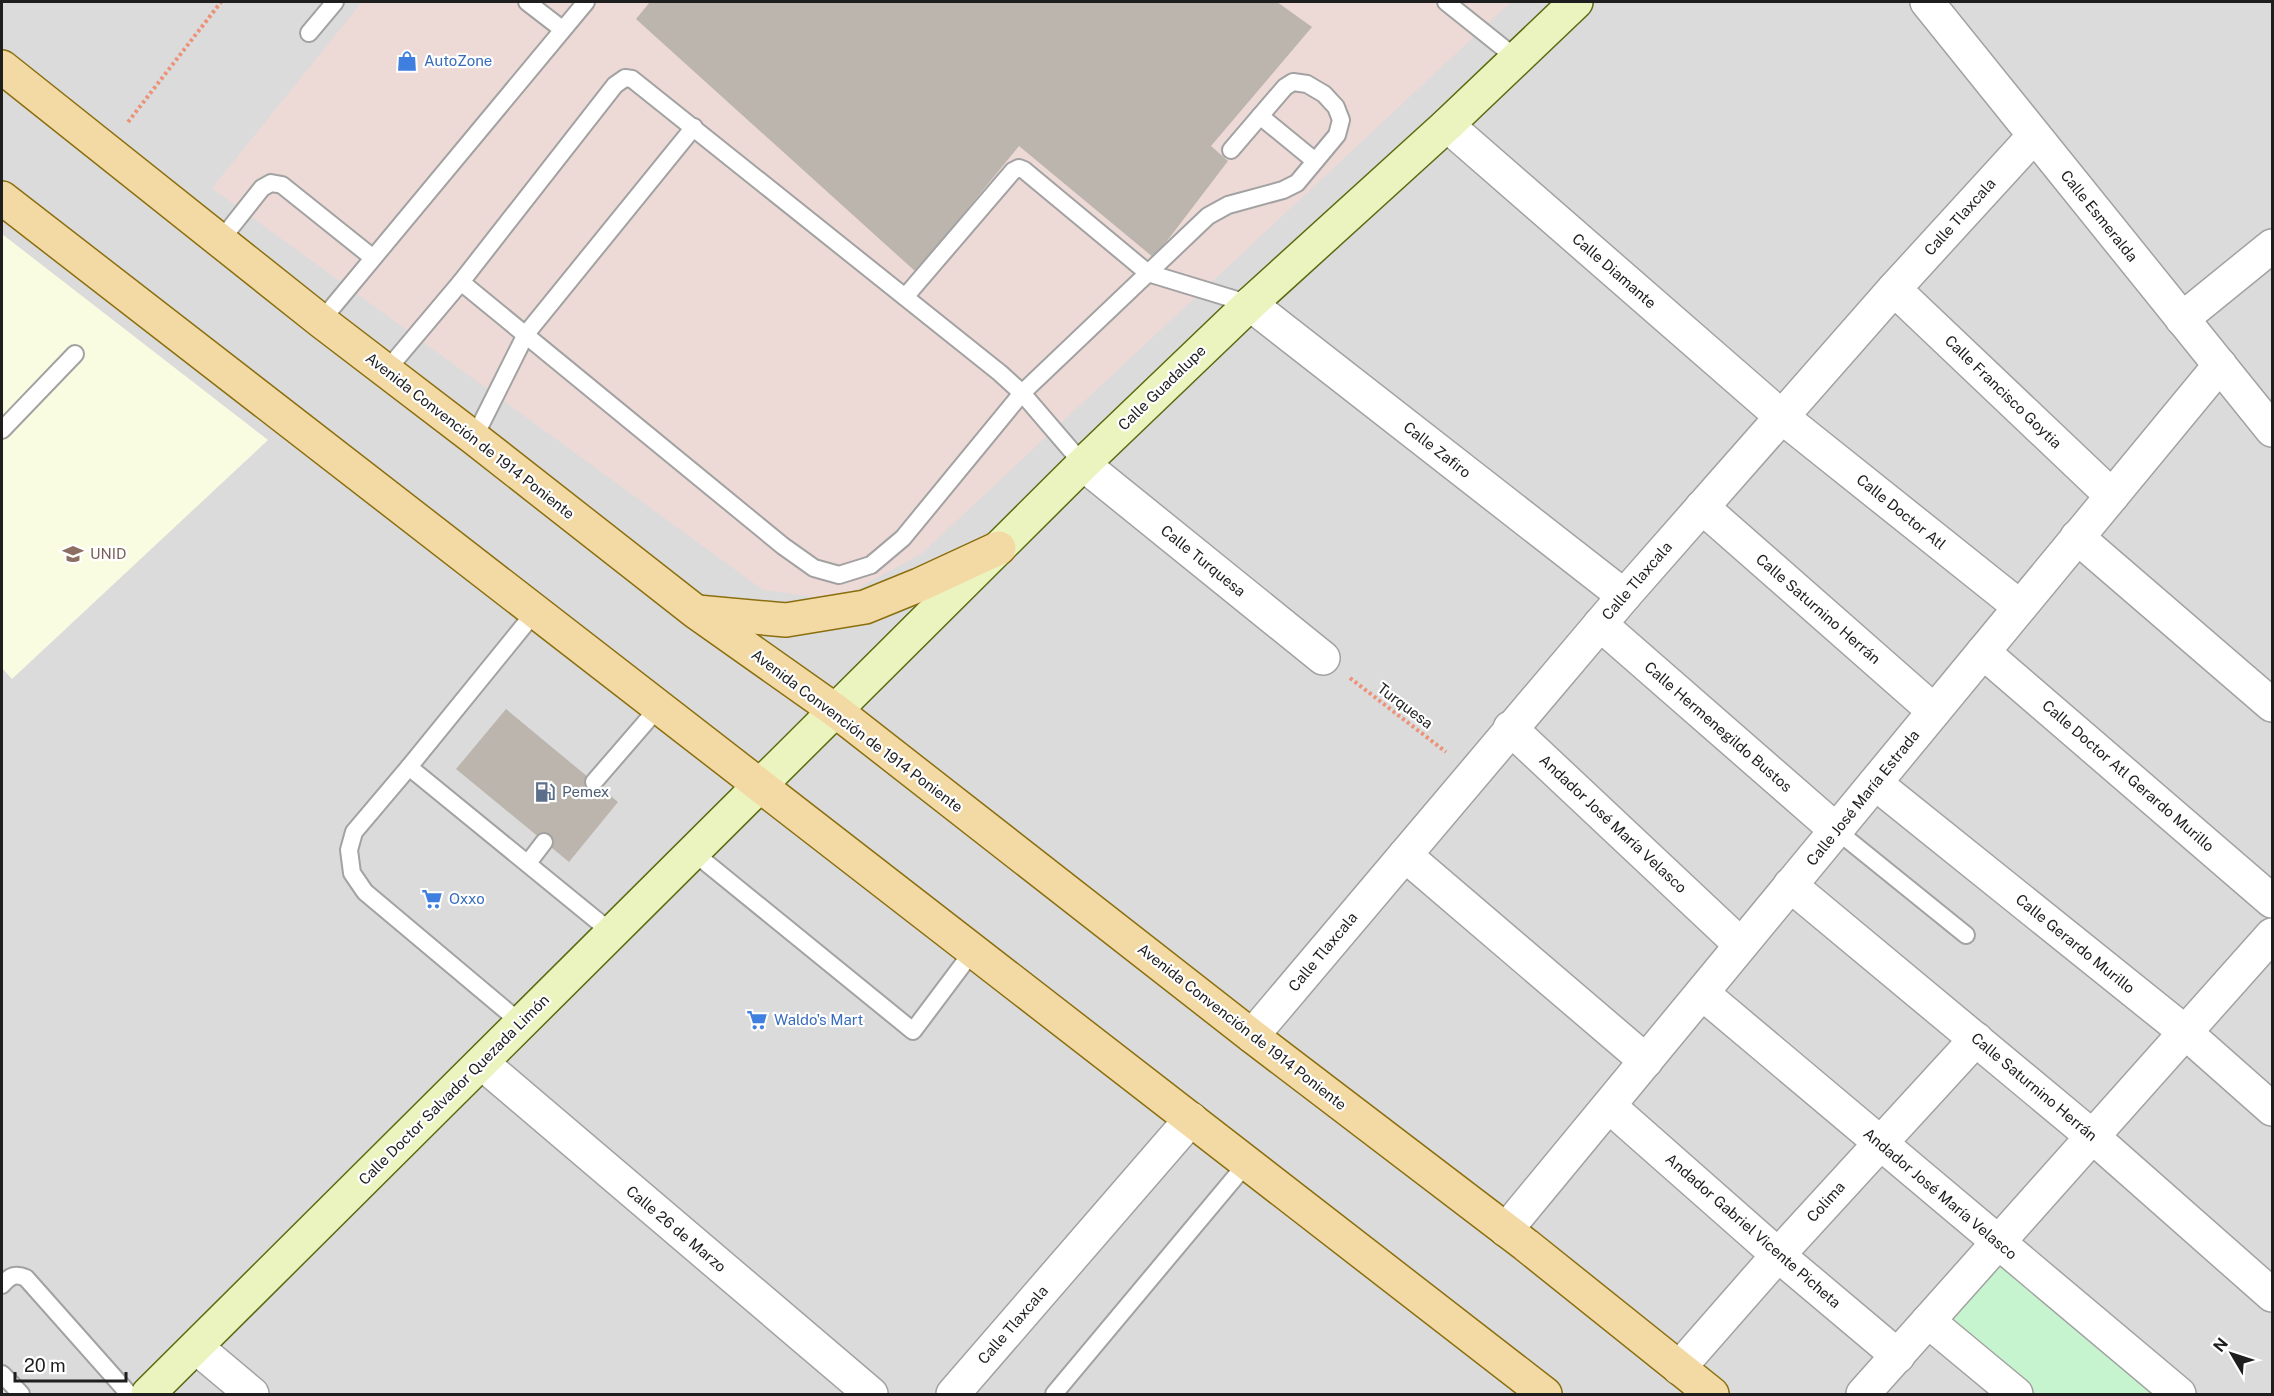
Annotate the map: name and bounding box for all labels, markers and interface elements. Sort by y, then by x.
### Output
shop icon: AutoZone [395,49,419,73]
place label: AutoZone [424,52,492,69]
street label: Calle Esmeralda [2057,167,2141,265]
street label: Calle Tlaxcala [1921,175,1999,259]
street label: Calle Diamante [1569,230,1660,312]
street label: Calle Francisco Goytia [1942,332,2065,452]
street label: Calle Guadalupe [1114,342,1209,434]
street label: Avenida Convención de 1914 Poniente [363,349,578,522]
street label: Calle Zafiro [1400,418,1474,481]
street label: Calle Doctor Atl [1853,471,1949,553]
street label: Calle Turquesa [1158,521,1249,600]
street label: Calle Tlaxcala [1598,538,1675,623]
school or university icon: UNID [61,542,85,566]
place label: UNID [90,545,126,562]
street label: Calle Saturnino Herrán [1753,550,1884,667]
street label: Avenida Convención de 1914 Poniente [748,646,966,816]
street label: Calle Hermenegildo Bustos [1641,658,1795,795]
street label: Turquesa [1374,679,1436,732]
street label: Calle Doctor Atl Gerardo Murillo [2039,696,2218,855]
street label: Calle José María Estrada [1803,726,1923,869]
street label: Andador José María Velasco [1536,751,1690,896]
fuel station icon: Pemex [533,780,557,804]
place label: Pemex [562,783,609,800]
supermarket icon: Oxxo [420,887,444,911]
place label: Oxxo [449,890,485,907]
street label: Calle Gerardo Murillo [2012,890,2138,997]
street label: Calle Tlaxcala [1285,909,1361,995]
street label: Avenida Convención de 1914 Poniente [1135,940,1350,1113]
street label: Calle Doctor Salvador Quezada Limón [355,991,552,1188]
supermarket icon: Waldo's Mart [745,1008,769,1032]
place label: Waldo's Mart [774,1011,863,1028]
street label: Calle Saturnino Herrán [1968,1029,2101,1144]
street label: Andador José María Velasco [1860,1125,2020,1263]
street label: Andador Gabriel Vicente Picheta [1662,1150,1844,1311]
street label: Colima [1803,1178,1848,1225]
street label: Calle 26 de Marzo [623,1182,730,1275]
street label: Calle Tlaxcala [974,1282,1051,1367]
north arrow [2202,1324,2262,1384]
text: N [2209,1334,2232,1356]
scale bar [15,1345,126,1383]
text: 20 m [24,1355,66,1376]

